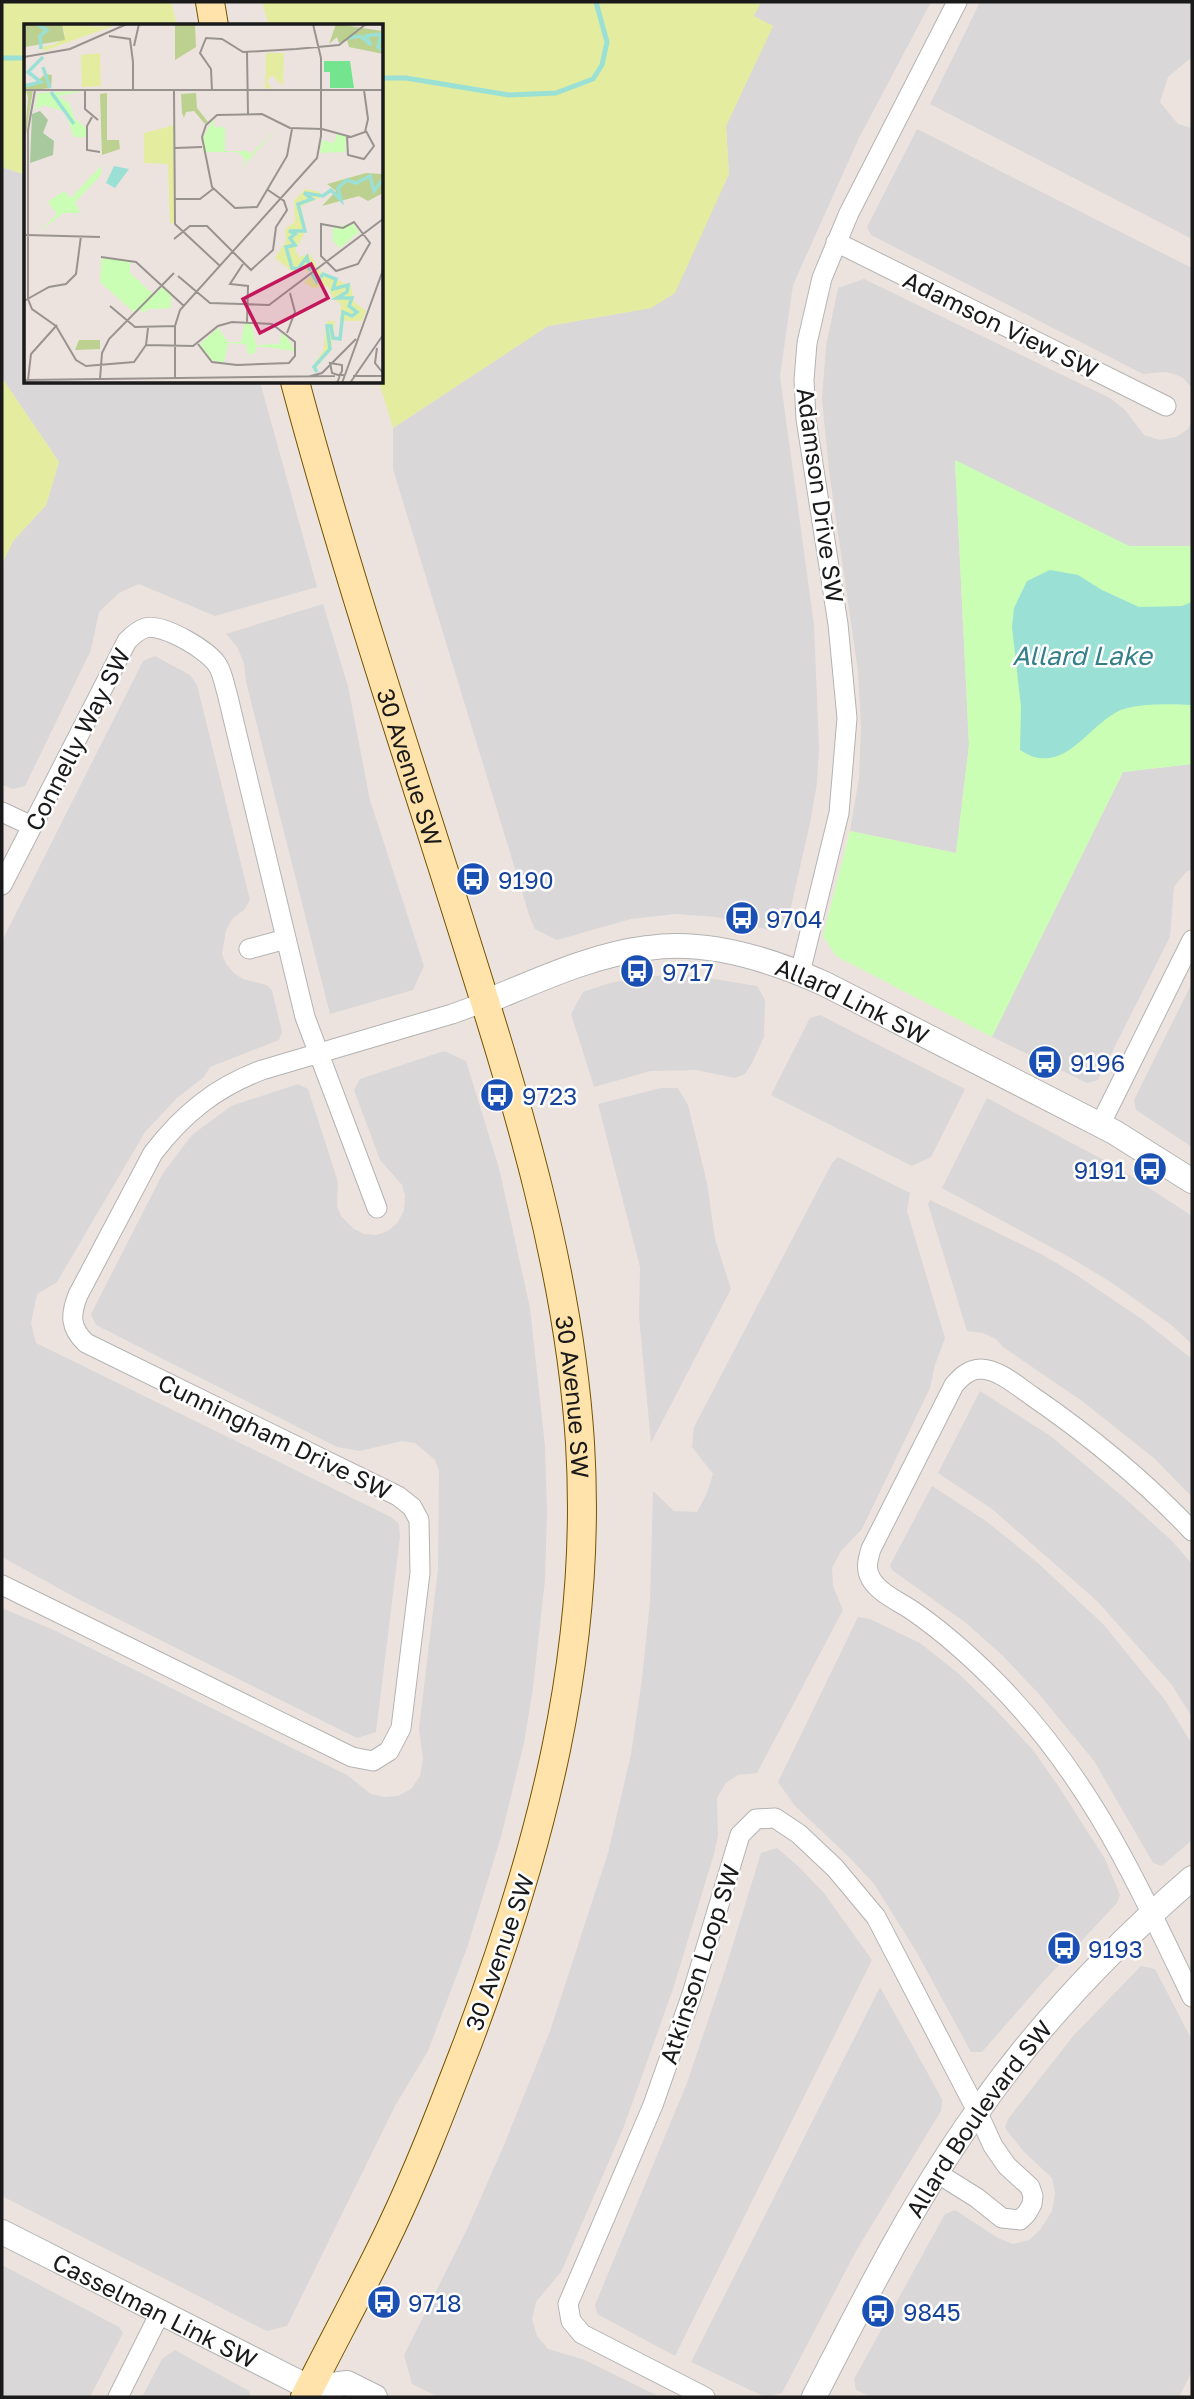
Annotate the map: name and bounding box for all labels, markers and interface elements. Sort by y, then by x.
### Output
inset map [24,24,383,383]
street label: Adamson View SW [899,264,1103,384]
street label: Adamson Drive SW [792,386,850,604]
water label: Allard Lake [1012,640,1154,671]
street label: Connelly Way SW [18,643,136,835]
street label: 30 Avenue SW [372,685,449,849]
bus stop icon: 9190 [454,860,492,898]
place label: 9190 [498,865,554,894]
bus stop icon: 9704 [723,899,761,937]
place label: 9704 [766,904,823,933]
street label: Allard Link SW [772,951,934,1049]
bus stop icon: 9717 [618,952,656,990]
place label: 9717 [662,957,714,986]
bus stop icon: 9196 [1026,1043,1064,1081]
place label: 9196 [1070,1048,1125,1077]
bus stop icon: 9723 [478,1076,516,1114]
place label: 9723 [522,1081,577,1110]
bus stop icon: 9191 [1131,1150,1169,1188]
place label: 9191 [1074,1155,1126,1184]
street label: 30 Avenue SW [551,1313,596,1479]
street label: Cunningham Drive SW [154,1367,396,1505]
street label: Atkinson Loop SW [653,1860,745,2068]
street label: 30 Avenue SW [459,1870,539,2034]
bus stop icon: 9193 [1045,1929,1083,1967]
place label: 9193 [1088,1934,1143,1963]
street label: Allard Boulevard SW [899,2014,1057,2222]
street label: Casselman Link SW [48,2246,262,2374]
bus stop icon: 9718 [365,2283,403,2321]
place label: 9718 [408,2288,462,2317]
bus stop icon: 9845 [859,2292,897,2330]
place label: 9845 [903,2297,961,2326]

